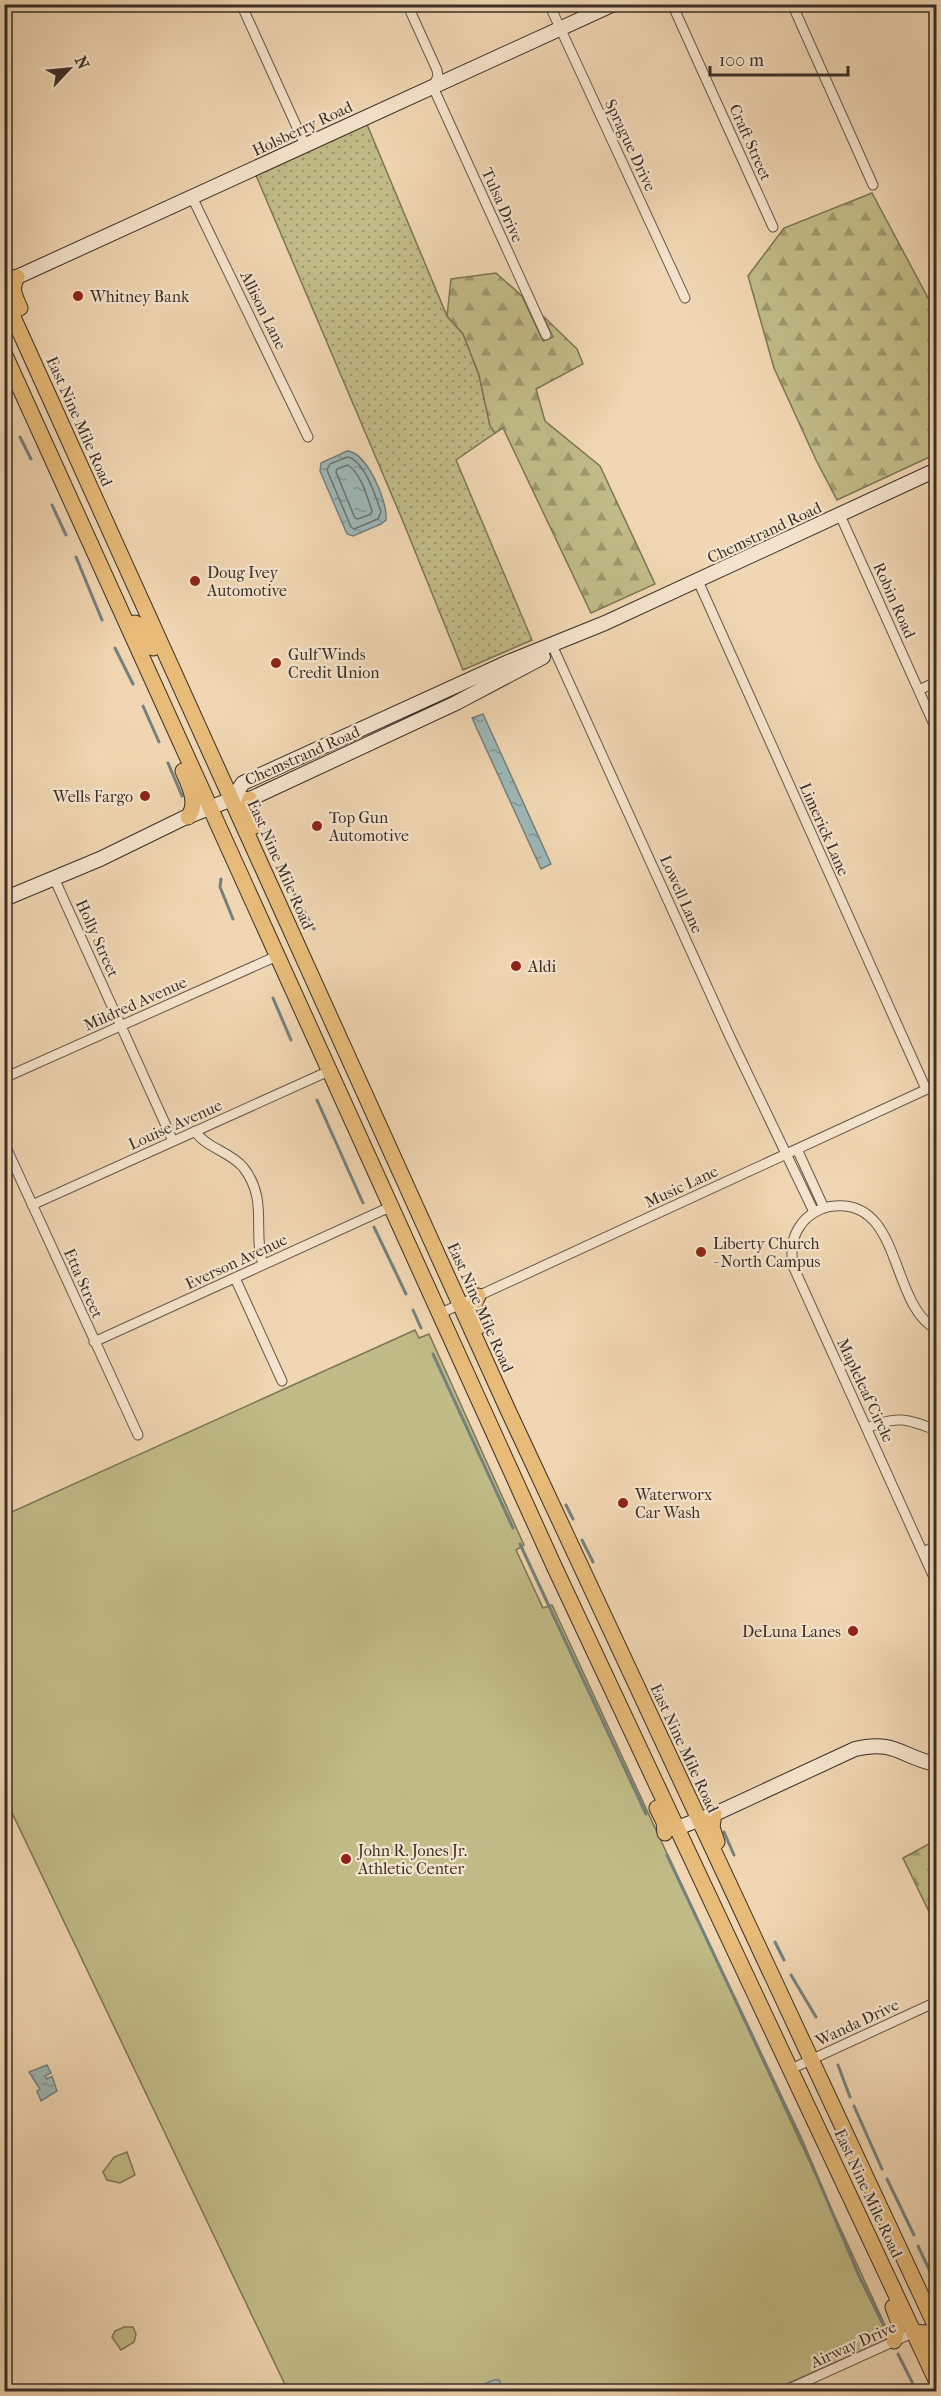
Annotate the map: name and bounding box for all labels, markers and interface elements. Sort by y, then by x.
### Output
north arrow [39,39,99,99]
scale bar [710,39,848,77]
text: 100 m [719,50,764,71]
text: N [71,53,94,73]
street label: Sprague Drive [601,96,660,194]
street label: Holsberry Road [249,97,356,160]
street label: Craft Street [725,101,776,184]
street label: Tulsa Drive [478,165,527,246]
street label: Allison Lane [236,267,291,353]
place label: Whitney Bank [89,287,190,306]
marker: Whitney Bank [71,289,85,303]
street label: East Nine Mile Road [42,353,117,489]
street label: Chemstrand Road [704,498,825,567]
street label: Robin Road [869,559,920,641]
place label: Doug Ivey Automotive [206,563,287,600]
marker: Doug Ivey Automotive [188,574,202,588]
place label: Gulf Winds Credit Union [288,645,380,682]
marker: Gulf Winds Credit Union [269,656,283,670]
street label: Chemstrand Road [242,722,363,789]
street label: Limerick Lane [796,780,854,879]
place label: Wells Fargo [52,787,133,806]
marker: Wells Fargo [138,789,152,803]
street label: East Nine Mile Road [243,796,318,932]
place label: Top Gun Automotive [328,808,409,845]
marker: Top Gun Automotive [310,819,324,833]
street label: Lowell Lane [656,852,707,936]
street label: Holly Street [72,896,123,980]
place label: Aldi [527,957,556,976]
marker: Aldi [509,959,523,973]
street label: Mildred Avenue [81,972,190,1035]
street label: Louise Avenue [125,1095,225,1154]
street label: Music Lane [642,1161,721,1212]
street label: Everson Avenue [182,1230,290,1293]
place label: Liberty Church - North Campus [713,1234,821,1271]
street label: East Nine Mile Road [443,1239,518,1375]
street label: Etta Street [60,1245,107,1321]
marker: Liberty Church - North Campus [694,1245,708,1259]
street label: Mapleleaf Circle [833,1335,898,1445]
place label: Waterworx Car Wash [634,1485,713,1522]
marker: Waterworx Car Wash [616,1496,630,1510]
place label: DeLuna Lanes [742,1622,841,1641]
marker: DeLuna Lanes [846,1624,860,1638]
street label: East Nine Mile Road [646,1681,723,1816]
place label: John R. Jones Jr. Athletic Center [356,1841,467,1878]
marker: John R. Jones Jr. Athletic Center [339,1852,353,1866]
street label: Wanda Drive [812,1995,902,2050]
street label: East Nine Mile Road [830,2126,907,2261]
street label: Airway Drive [806,2317,899,2372]

